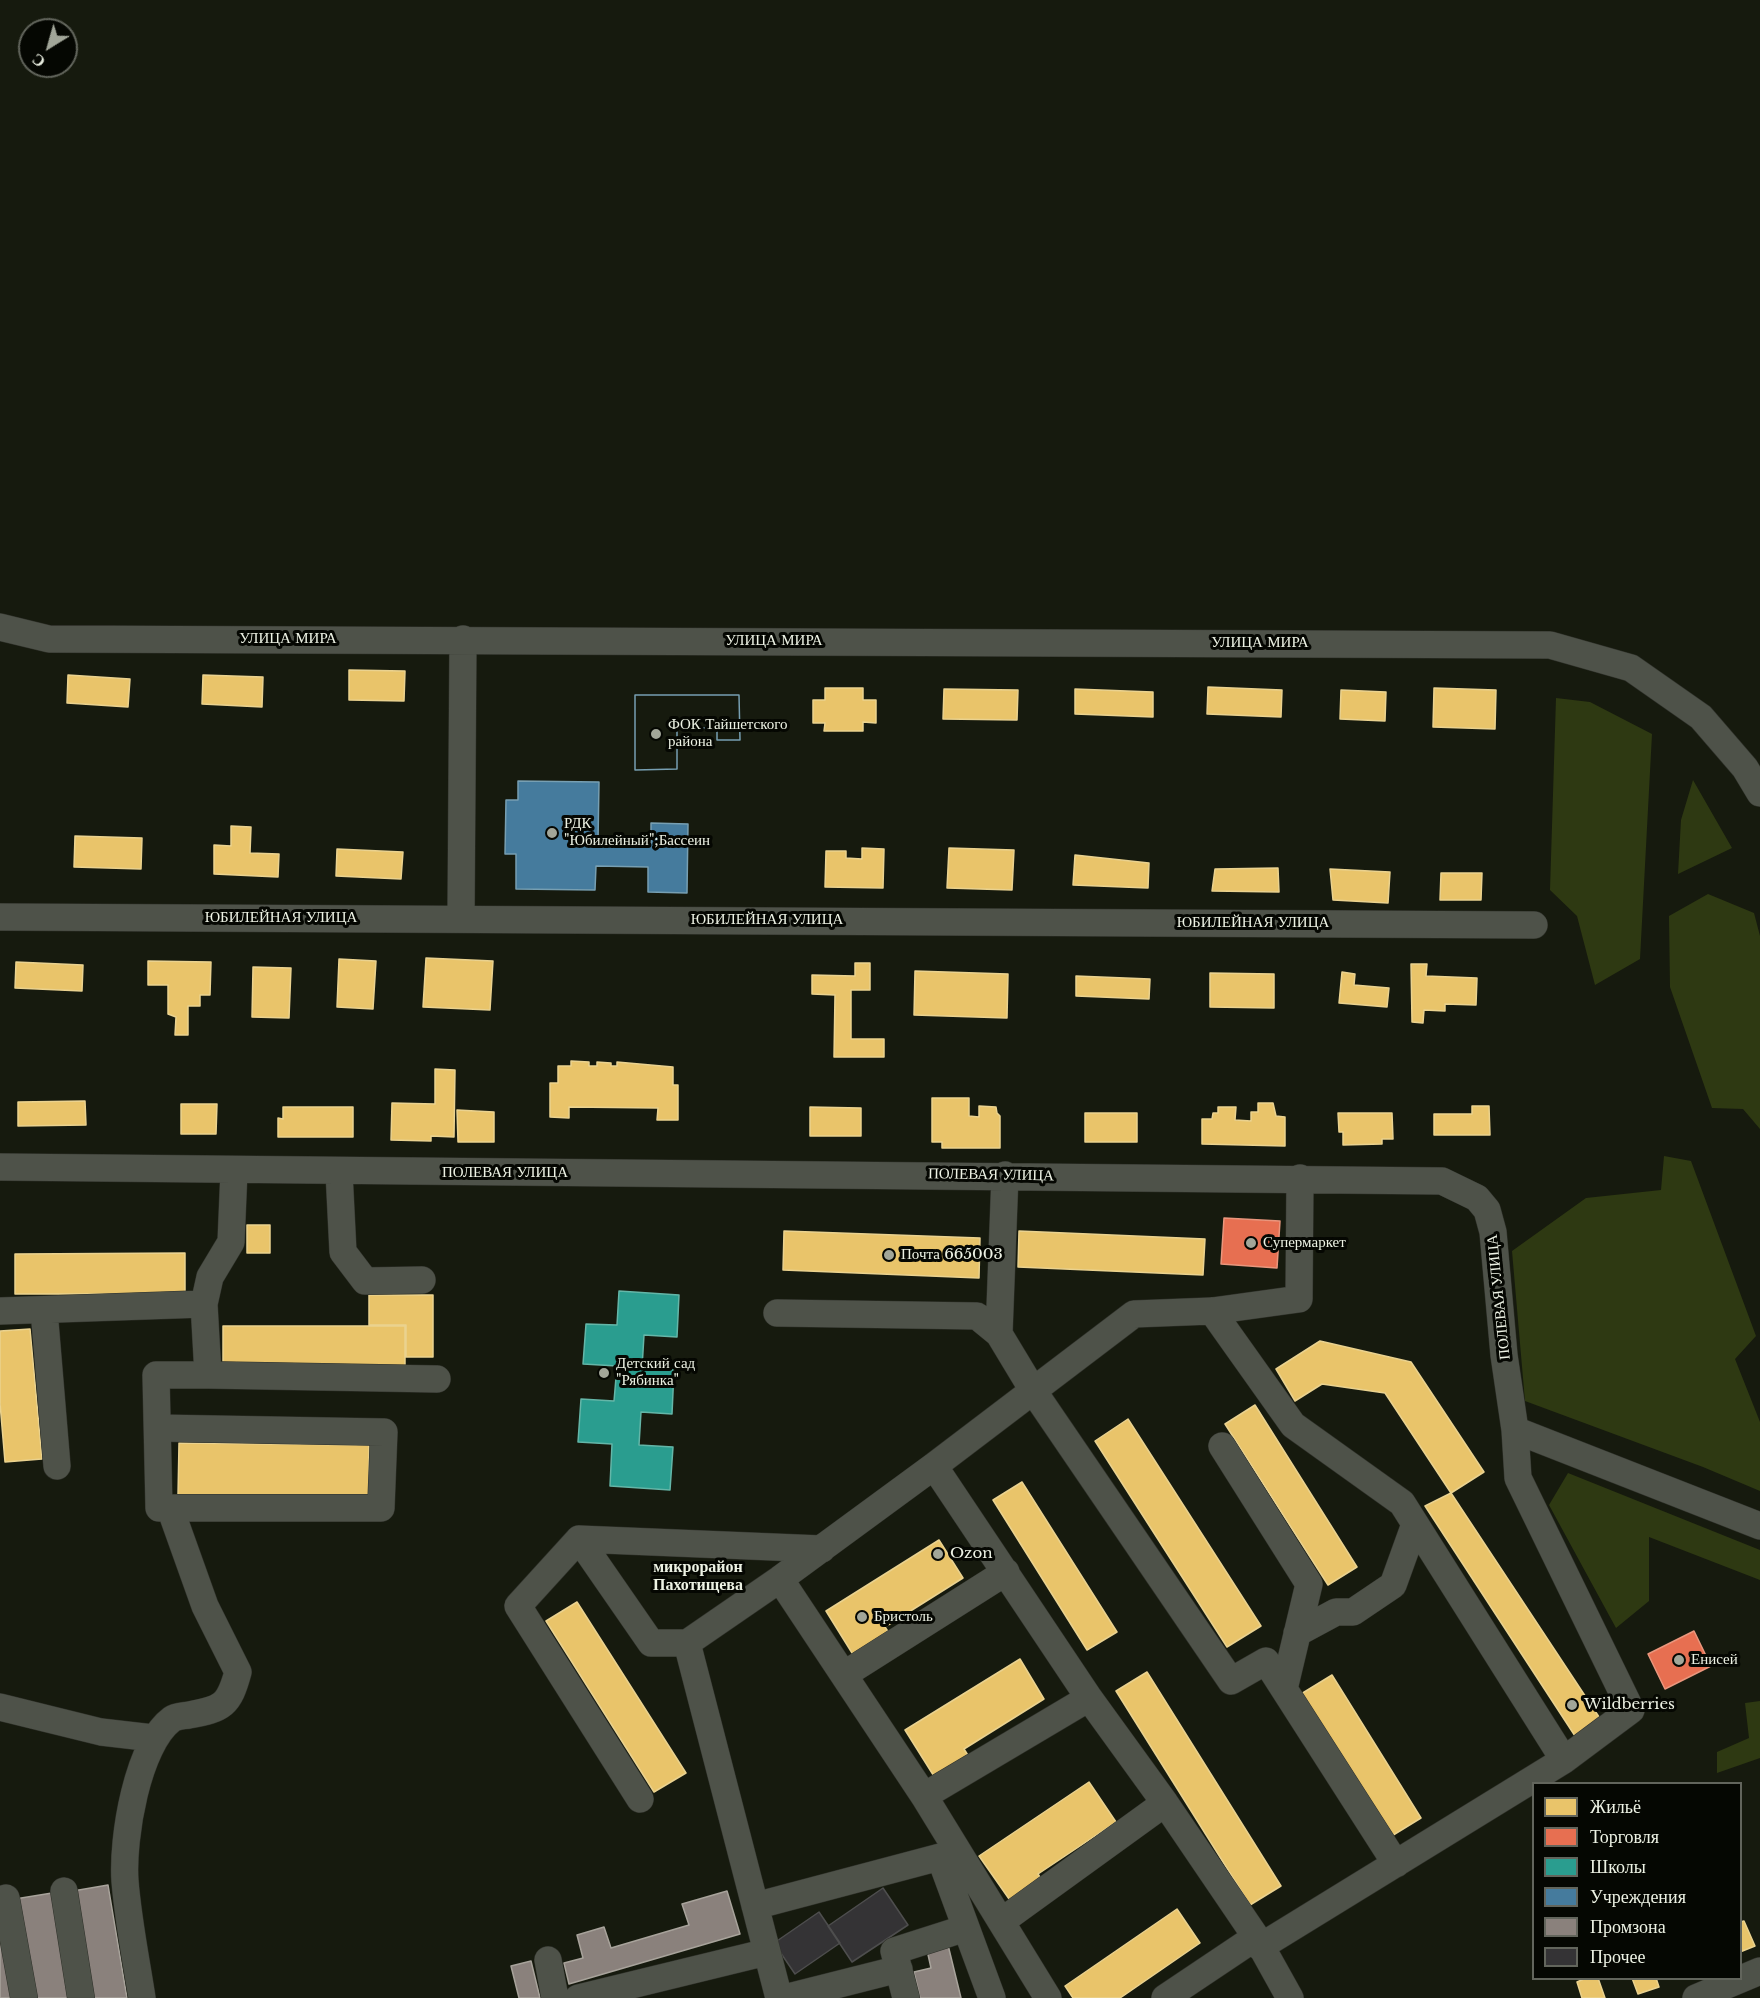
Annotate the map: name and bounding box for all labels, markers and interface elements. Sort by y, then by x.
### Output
north arrow [18,18,78,78]
text: С [28,49,49,72]
street label: УЛИЦА МИРА [239,630,337,648]
street label: УЛИЦА МИРА [725,632,823,650]
street label: УЛИЦА МИРА [1211,634,1309,652]
place label: ФОК Тайшетского района [668,716,788,751]
marker: ФОК Тайшетского района [649,727,663,741]
place label: РДК "Юбилейный";Бассеин [564,815,710,850]
marker: РДК "Юбилейный";Бассеин [545,826,559,840]
street label: ЮБИЛЕЙНАЯ УЛИЦА [205,909,357,927]
street label: ЮБИЛЕЙНАЯ УЛИЦА [691,911,843,929]
street label: ЮБИЛЕЙНАЯ УЛИЦА [1177,914,1329,932]
street label: ПОЛЕВАЯ УЛИЦА [442,1164,568,1182]
street label: ПОЛЕВАЯ УЛИЦА [928,1165,1054,1185]
street label: ПОЛЕВАЯ УЛИЦА [1483,1233,1515,1361]
place label: Супермаркет [1263,1234,1346,1252]
marker: Супермаркет [1244,1236,1258,1250]
place label: Почта 665003 [901,1246,1003,1264]
marker: Почта 665003 [882,1248,896,1262]
place label: Детский сад "Рябинка" [616,1355,695,1390]
marker: Детский сад "Рябинка" [597,1366,611,1380]
place label: Ozon [950,1545,993,1563]
marker: Ozon [931,1547,945,1561]
district label: микрорайон Пахотищева [653,1557,743,1595]
place label: Бристоль [874,1608,933,1626]
marker: Бристоль [855,1610,869,1624]
place label: Енисей [1691,1651,1738,1669]
marker: Енисей [1672,1653,1686,1667]
place label: Wildberries [1584,1696,1675,1714]
marker: Wildberries [1565,1698,1579,1712]
legend [1532,1782,1742,1980]
text: Жильё [1590,1796,1641,1818]
text: Торговля [1590,1826,1659,1848]
text: Школы [1590,1856,1646,1878]
text: Учреждения [1590,1886,1686,1908]
text: Промзона [1590,1916,1666,1938]
text: Прочее [1590,1946,1646,1968]

